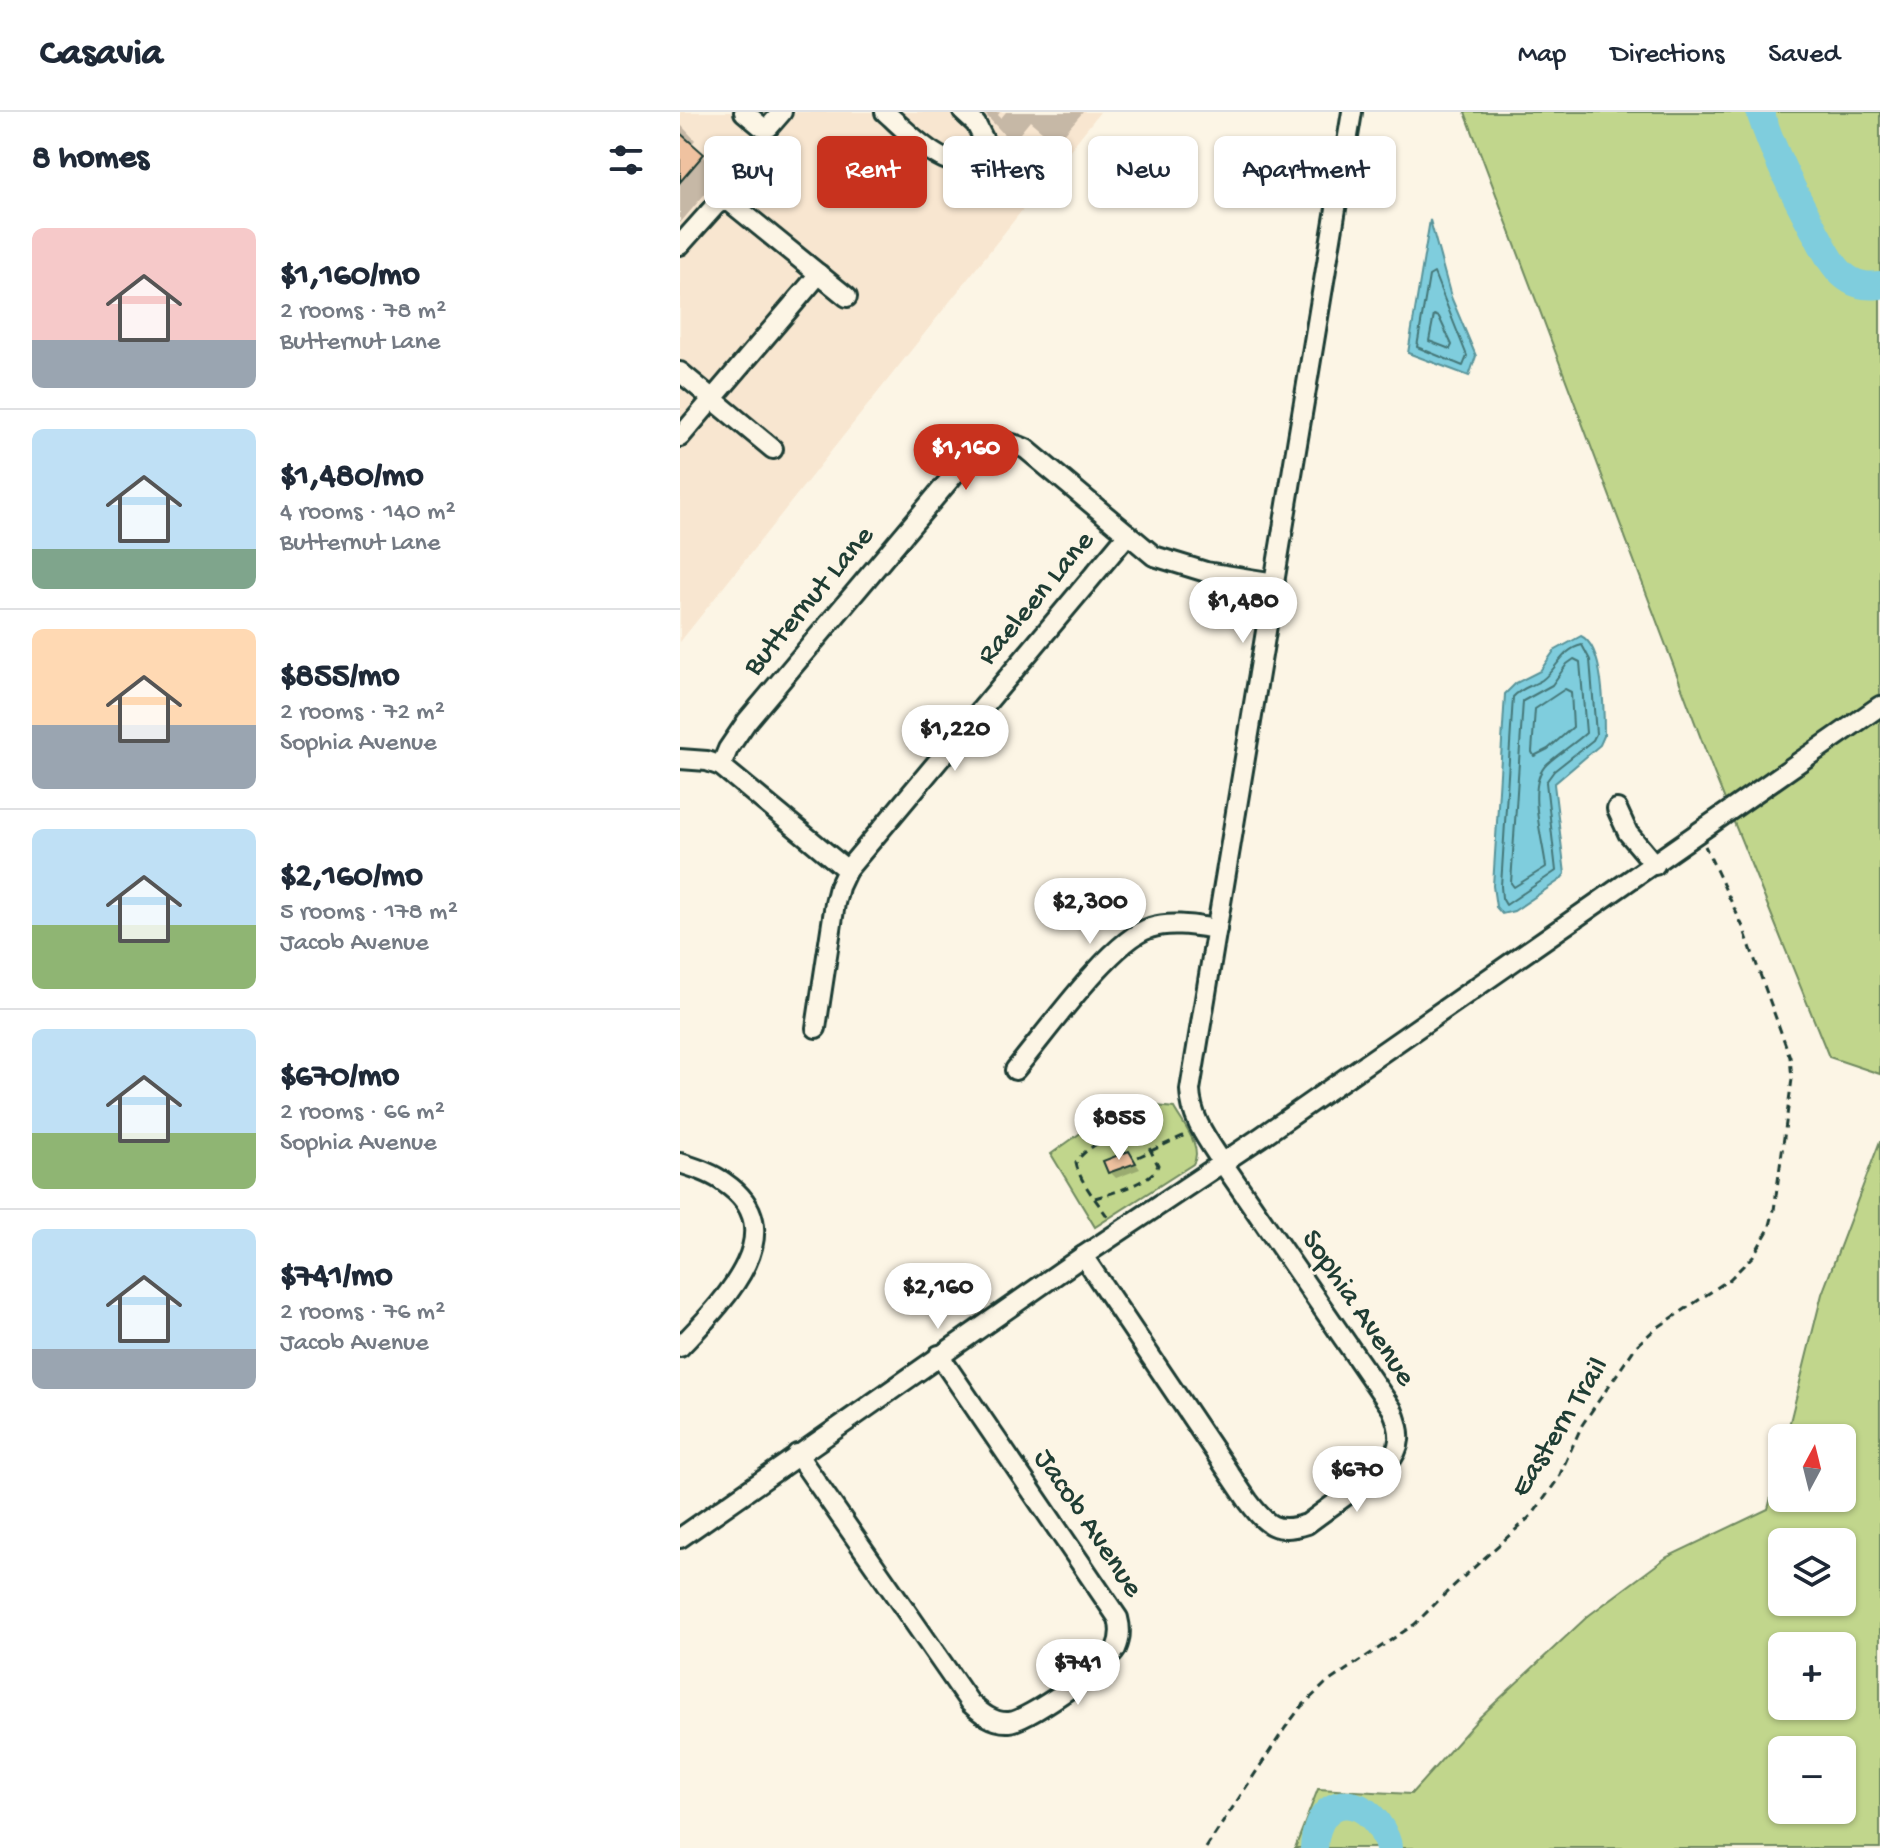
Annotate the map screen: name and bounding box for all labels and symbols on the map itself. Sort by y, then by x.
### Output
pin: $1,160 [901,424,1031,492]
street label: Butternut Lane [736,519,883,685]
street label: Raeleen Lane [971,524,1103,673]
pin: $1,480 [1178,577,1308,645]
pin: $1,220 [890,705,1020,773]
pin: $2,300 [1025,878,1155,946]
pin: $855 [1072,1094,1166,1162]
street label: Sophia Avenue [1292,1224,1422,1394]
pin: $2,160 [873,1263,1003,1331]
street label: Eastern Trail [1504,1352,1618,1504]
north arrow [1768,1424,1856,1512]
street label: Jacob Avenue [1025,1443,1150,1605]
pin: $670 [1310,1446,1404,1514]
pin: $741 [1031,1639,1125,1707]

